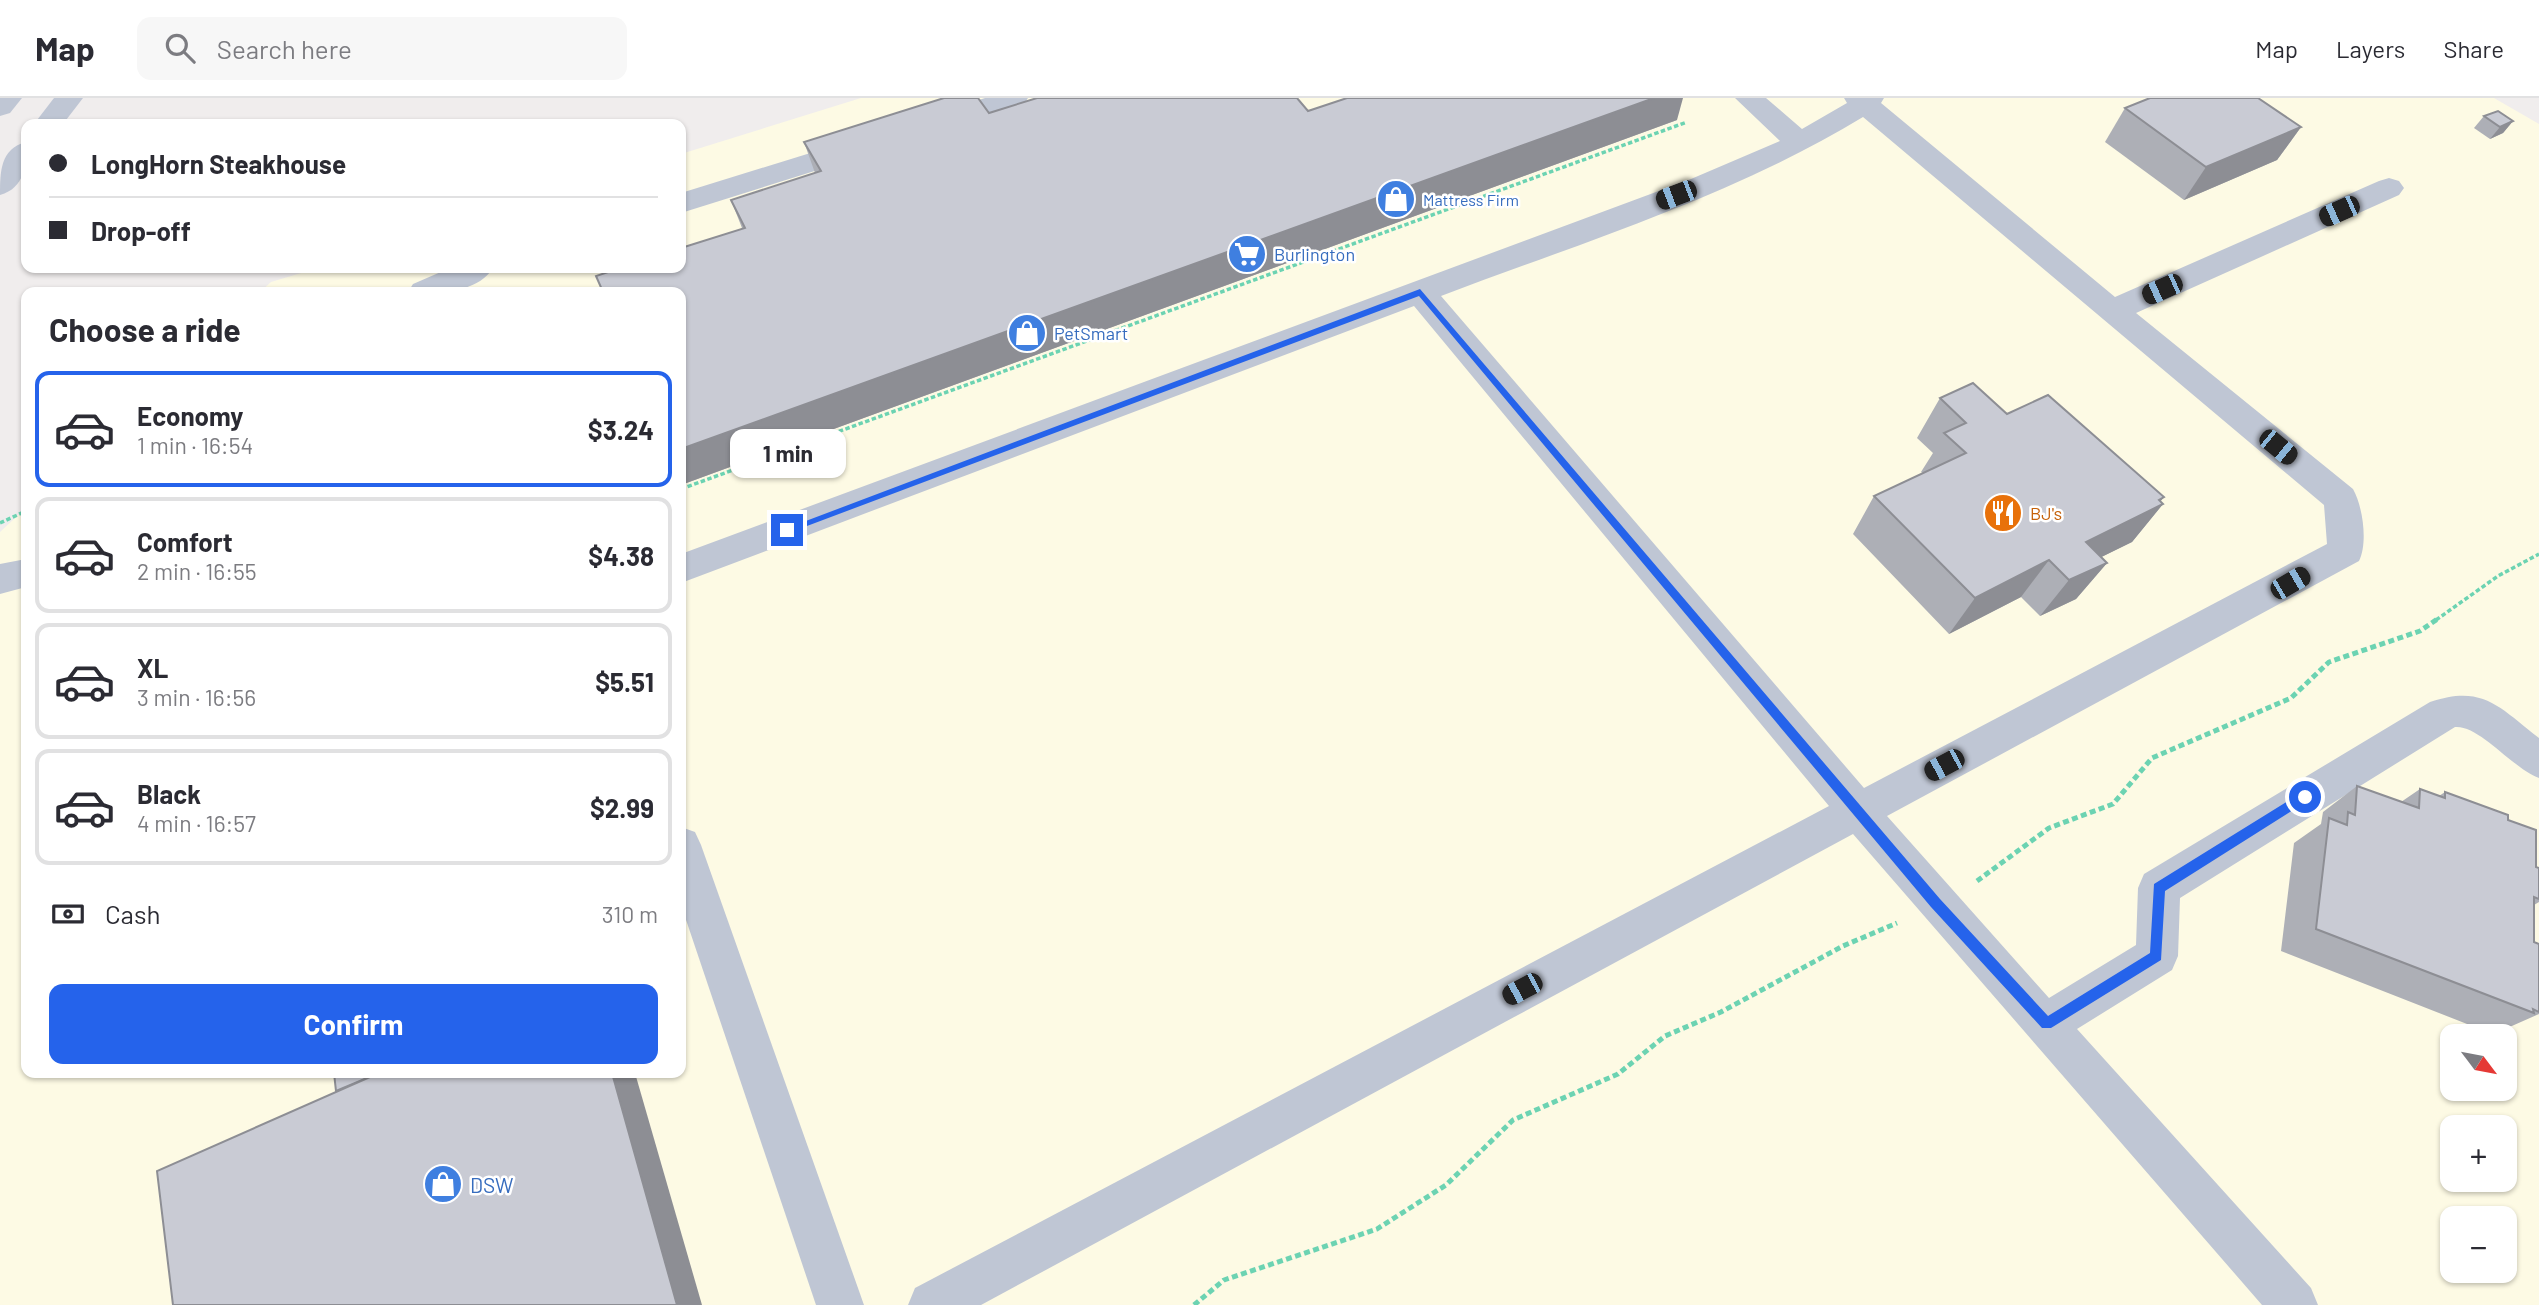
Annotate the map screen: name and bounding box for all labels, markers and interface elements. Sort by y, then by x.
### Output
search box [137,17,627,80]
text: Map [35,28,95,68]
icon: search [161,29,199,67]
text: Search here [217,33,352,64]
text: Map [2255,34,2298,63]
text: Layers [2336,34,2405,63]
text: Share [2443,34,2504,63]
text: LongHorn Steakhouse [91,148,346,179]
shop icon: Mattress Firm [1375,178,1417,220]
car [1653,178,1700,212]
place label: Mattress Firm [1423,190,1519,209]
car [2316,193,2363,229]
text: Drop-off [91,215,191,246]
supermarket icon: Burlington [1226,233,1268,275]
place label: Burlington [1274,243,1355,265]
car [2139,271,2186,307]
text: Choose a ride [49,310,241,348]
shop icon: PetSmart [1006,312,1048,354]
place label: PetSmart [1054,322,1128,344]
icon: car [53,398,116,461]
text: Economy [137,400,243,431]
text: $3.24 [588,414,654,445]
car [2256,426,2301,468]
callout: 1 min [729,428,845,478]
text: 1 min · 16:54 [137,431,253,459]
text: 1 min [763,439,813,467]
restaurant icon: BJ's [1982,492,2024,534]
place label: BJ's [2030,502,2062,524]
route end [771,514,803,546]
icon: car [53,524,116,587]
text: Comfort [137,526,233,557]
text: $4.38 [588,540,654,571]
text: 2 min · 16:55 [137,557,257,585]
car [2267,563,2314,603]
icon: car [53,650,116,713]
text: XL [137,652,168,683]
text: $5.51 [595,666,654,697]
text: 3 min · 16:56 [137,683,256,711]
car [1921,746,1968,784]
icon: car [53,776,116,839]
text: Black [137,778,201,809]
route start [2289,781,2321,813]
text: $2.99 [590,792,654,823]
text: 4 min · 16:57 [137,809,256,837]
icon: cash [49,895,87,933]
text: Cash [105,898,160,929]
text: 310 m [602,900,658,928]
car [1499,970,1546,1008]
button: Confirm [49,984,658,1064]
north arrow [2440,1024,2516,1101]
map controls [2440,1024,2517,1283]
button: + [2440,1115,2517,1192]
shop icon: DSW [422,1163,464,1205]
place label: DSW [470,1172,514,1197]
button: − [2440,1206,2517,1283]

